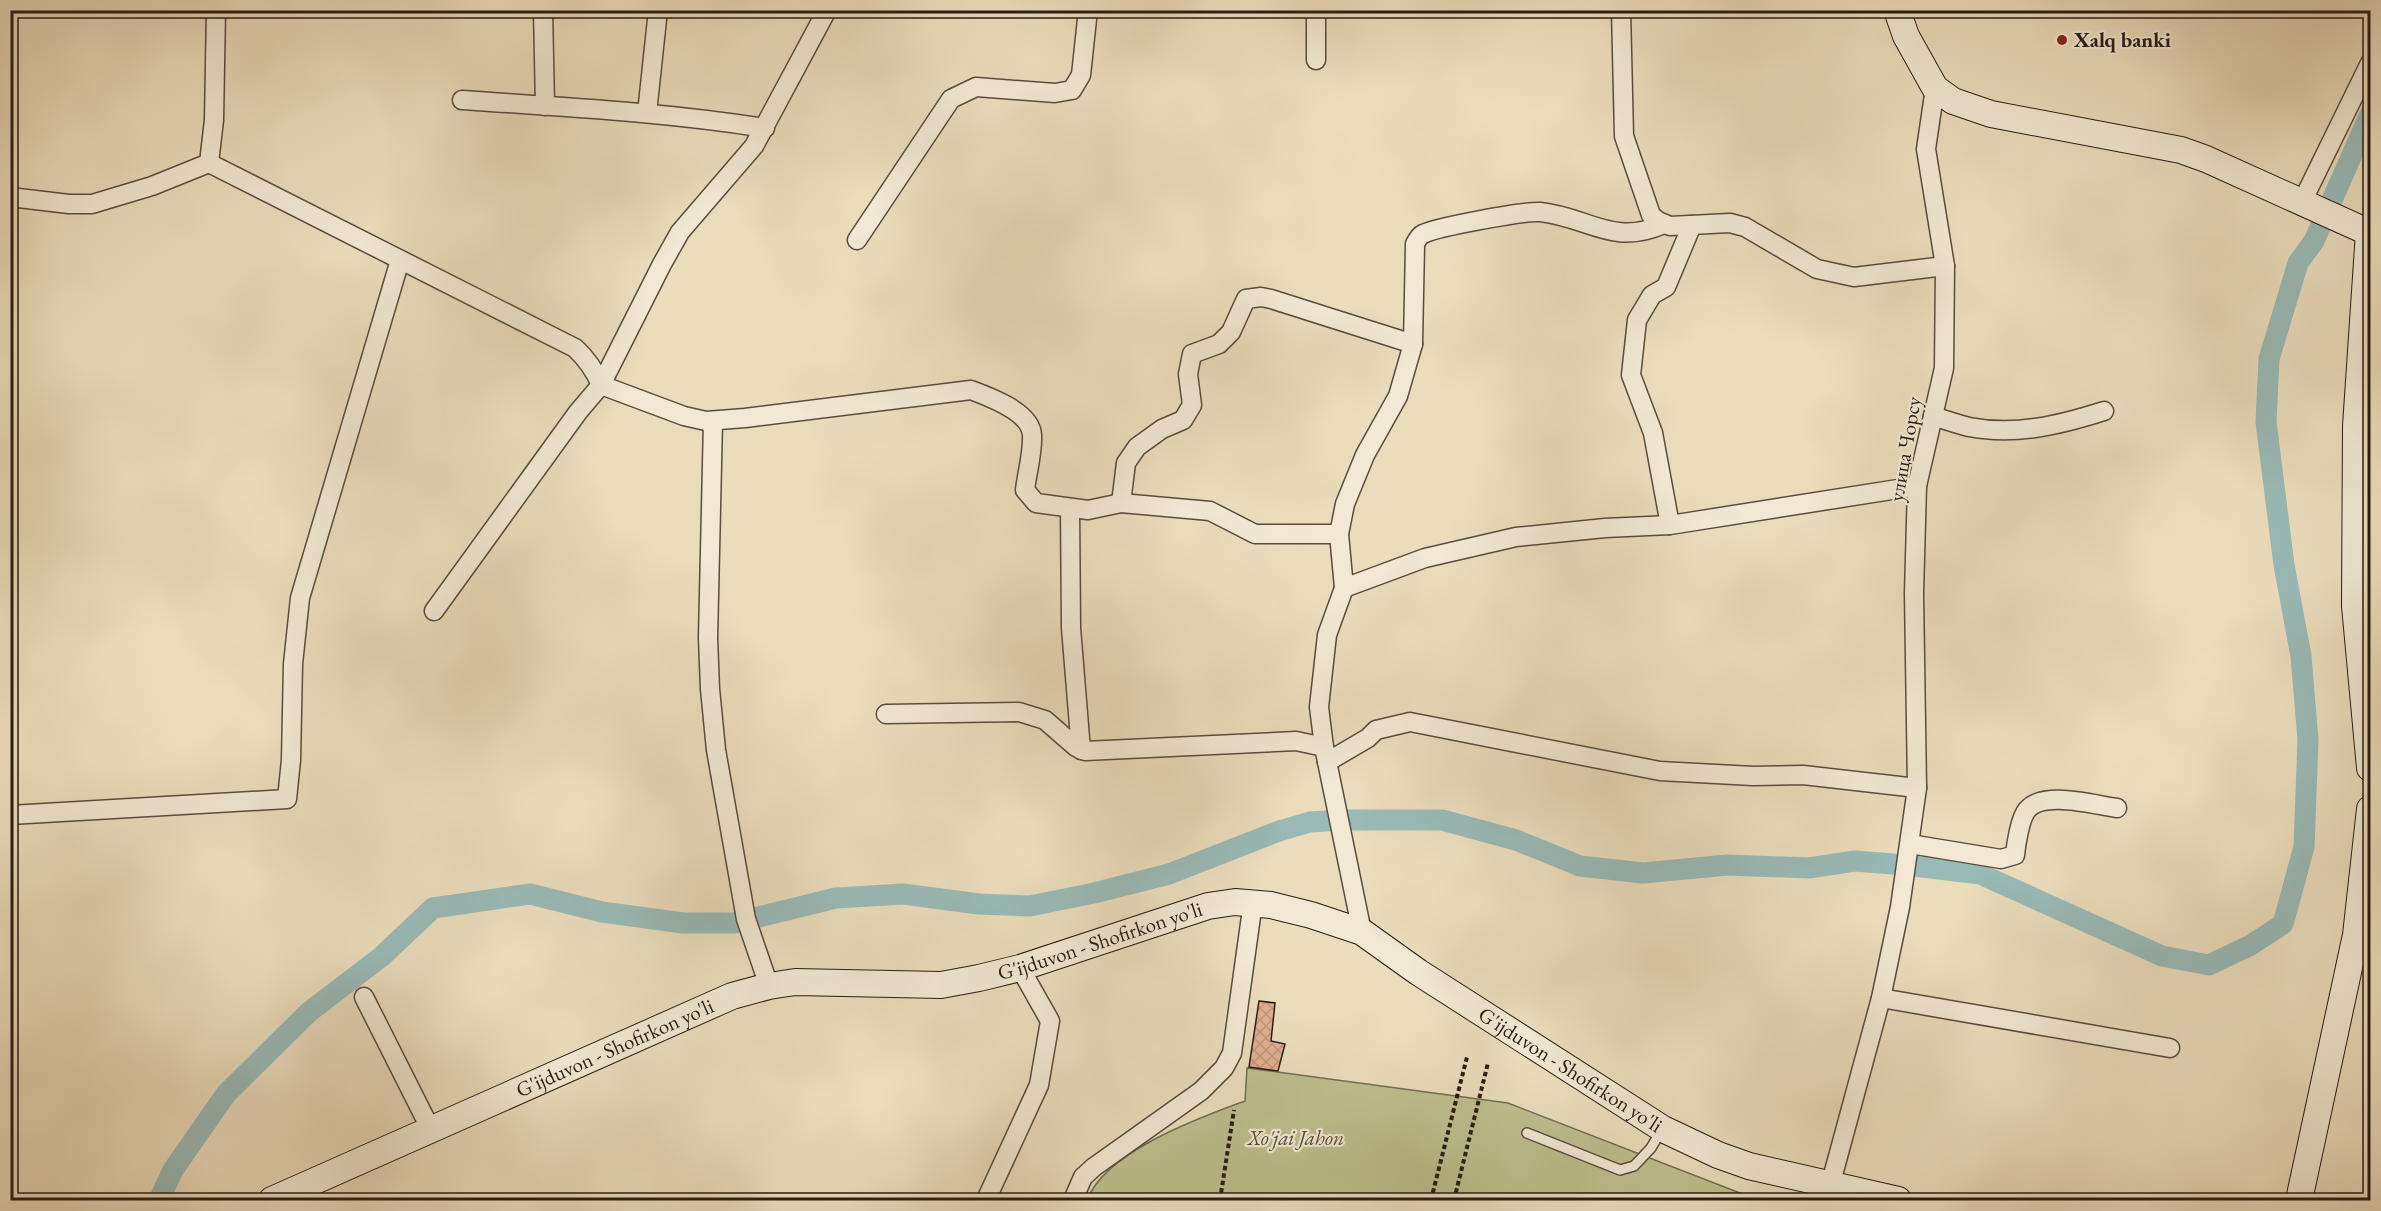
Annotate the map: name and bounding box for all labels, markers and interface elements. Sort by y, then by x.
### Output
place label: Xalq banki [2073,26,2171,53]
marker: Xalq banki [2055,33,2069,47]
street label: улица Чорсу [1882,394,1927,503]
street label: G'ijduvon - Shofirkon yo'li [995,895,1205,986]
street label: G'ijduvon - Shofirkon yo'li [512,992,718,1103]
street label: G'ijduvon - Shofirkon yo'li [1474,1000,1668,1138]
park label: Xo'jai Jahon [1246,1124,1344,1151]

